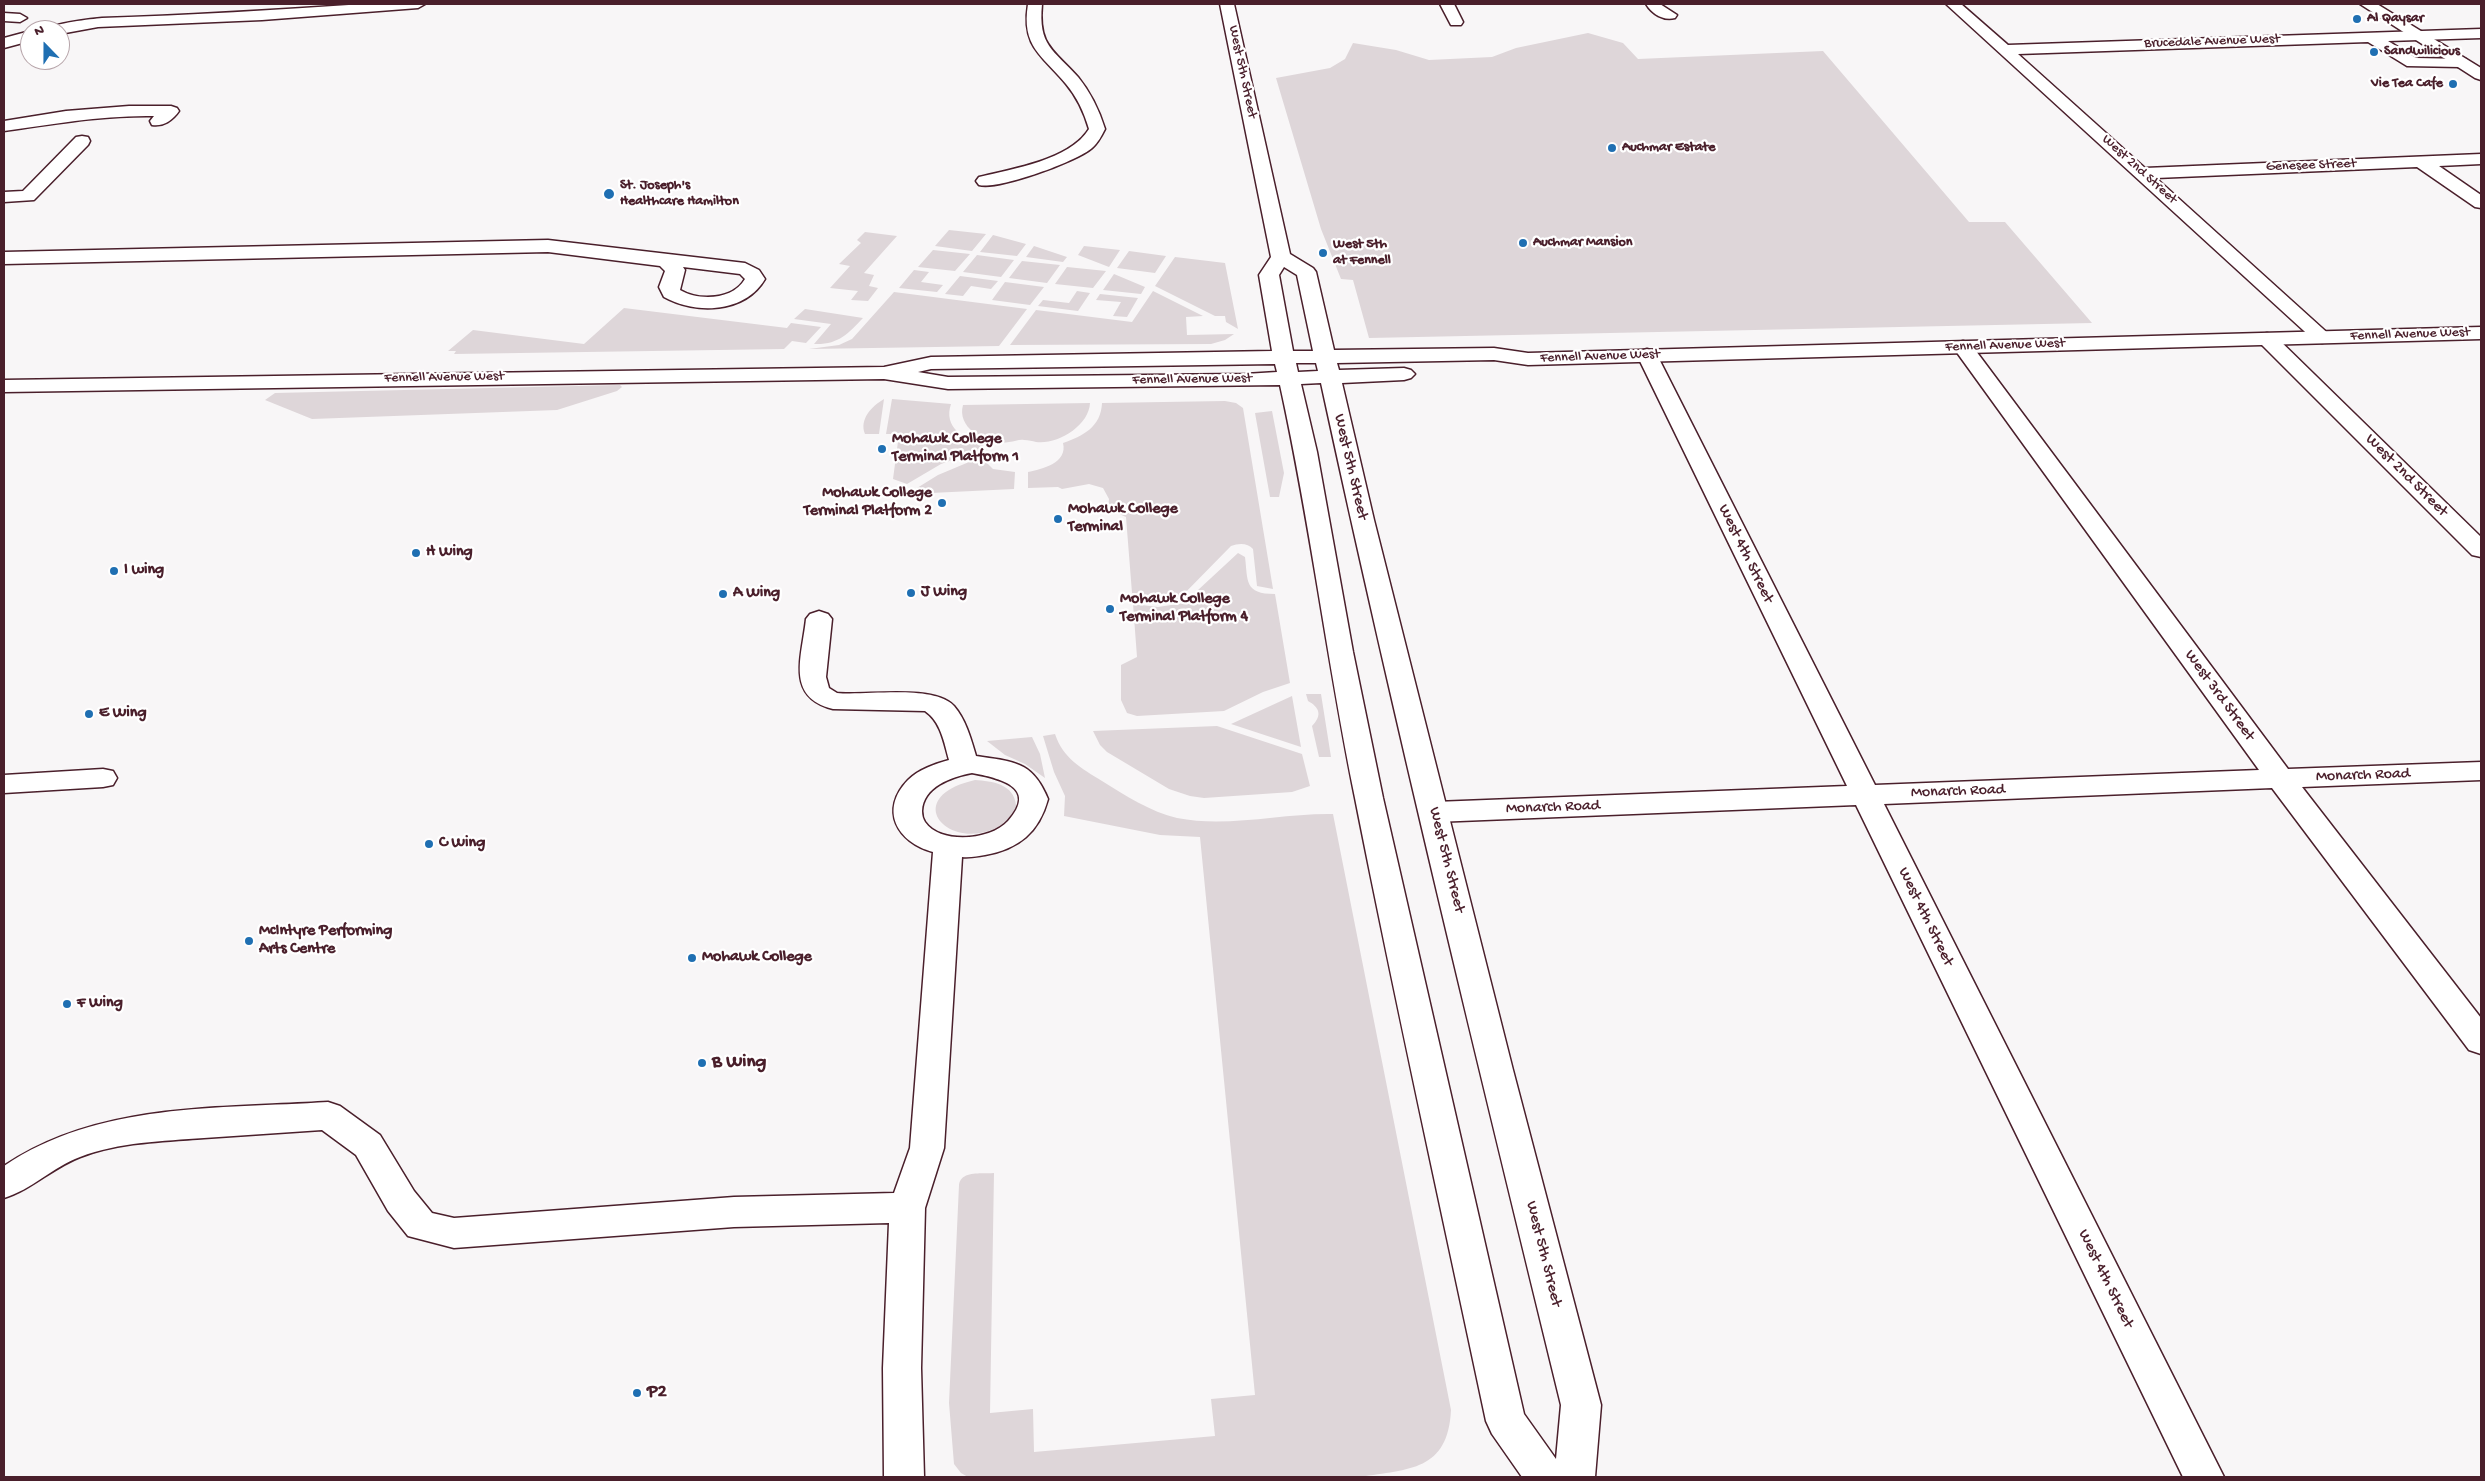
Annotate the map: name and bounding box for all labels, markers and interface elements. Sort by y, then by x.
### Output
place label: Al Qaysar [2367,11,2424,27]
marker: Al Qaysar [2351,13,2363,25]
north arrow [20,20,70,70]
text: N [32,22,47,41]
street label: West 5th Street [1224,24,1260,120]
street label: Brucedale Avenue West [2144,31,2280,53]
place label: Sandwilicious [2384,44,2460,60]
marker: Sandwilicious [2368,46,2380,58]
place label: Vie Tea Cafe [2371,76,2443,92]
marker: Vie Tea Cafe [2447,78,2459,90]
street label: West 2nd Street [2098,132,2180,208]
place label: Auchmar Estate [1622,140,1715,156]
marker: Auchmar Estate [1606,142,1618,154]
street label: Genesee Street [2266,156,2356,176]
place label: St. Joseph's Healthcare Hamilton [620,178,739,210]
marker: St. Joseph's Healthcare Hamilton [602,187,616,201]
place label: Auchmar Mansion [1533,235,1632,251]
place label: West 5th at Fennell [1333,237,1391,270]
marker: Auchmar Mansion [1517,237,1529,249]
marker: West 5th at Fennell [1317,247,1329,259]
street label: Fennell Avenue West [2350,325,2470,345]
street label: Fennell Avenue West [1945,336,2065,356]
street label: Fennell Avenue West [1540,347,1660,367]
street label: Fennell Avenue West [384,369,504,387]
street label: Fennell Avenue West [1132,371,1252,389]
street label: West 5th Street [1328,412,1372,522]
place label: Mohawk College Terminal Platform 1 [892,430,1019,468]
street label: West 2nd Street [2361,431,2451,521]
marker: Mohawk College Terminal Platform 1 [876,443,888,455]
place label: Mohawk College Terminal Platform 2 [804,484,932,522]
marker: Mohawk College Terminal Platform 2 [936,497,948,509]
place label: Mohawk College Terminal [1068,500,1178,538]
street label: West 4th Street [1713,502,1777,606]
marker: Mohawk College Terminal [1052,513,1064,525]
place label: H Wing [426,543,473,563]
marker: H Wing [410,547,422,559]
place label: I wing [124,561,164,581]
marker: I wing [108,565,120,577]
place label: J Wing [921,583,967,603]
place label: A Wing [733,584,780,604]
marker: J Wing [905,587,917,599]
marker: A Wing [717,588,729,600]
place label: Mohawk College Terminal Platform 4 [1120,590,1248,628]
marker: Mohawk College Terminal Platform 4 [1104,603,1116,615]
street label: West 3rd Street [2180,647,2258,745]
place label: E Wing [99,704,147,724]
marker: E Wing [83,708,95,720]
street label: Monarch Road [2316,765,2410,787]
street label: Monarch Road [1911,781,2005,803]
street label: Monarch Road [1506,797,1600,819]
street label: West 5th Street [1424,805,1468,915]
place label: C Wing [439,834,485,854]
marker: C Wing [423,838,435,850]
street label: West 4th Street [1893,865,1957,969]
place label: McIntyre Performing Arts Centre [259,922,392,960]
marker: McIntyre Performing Arts Centre [243,935,255,947]
place label: Mohawk College [702,948,812,968]
marker: Mohawk College [686,952,698,964]
place label: F Wing [77,994,123,1014]
marker: F Wing [61,998,73,1010]
place label: B Wing [712,1052,766,1074]
marker: B Wing [696,1057,708,1069]
street label: West 5th Street [1521,1199,1565,1309]
street label: West 4th Street [2073,1227,2137,1331]
place label: P2 [647,1382,667,1404]
marker: P2 [631,1387,643,1399]

